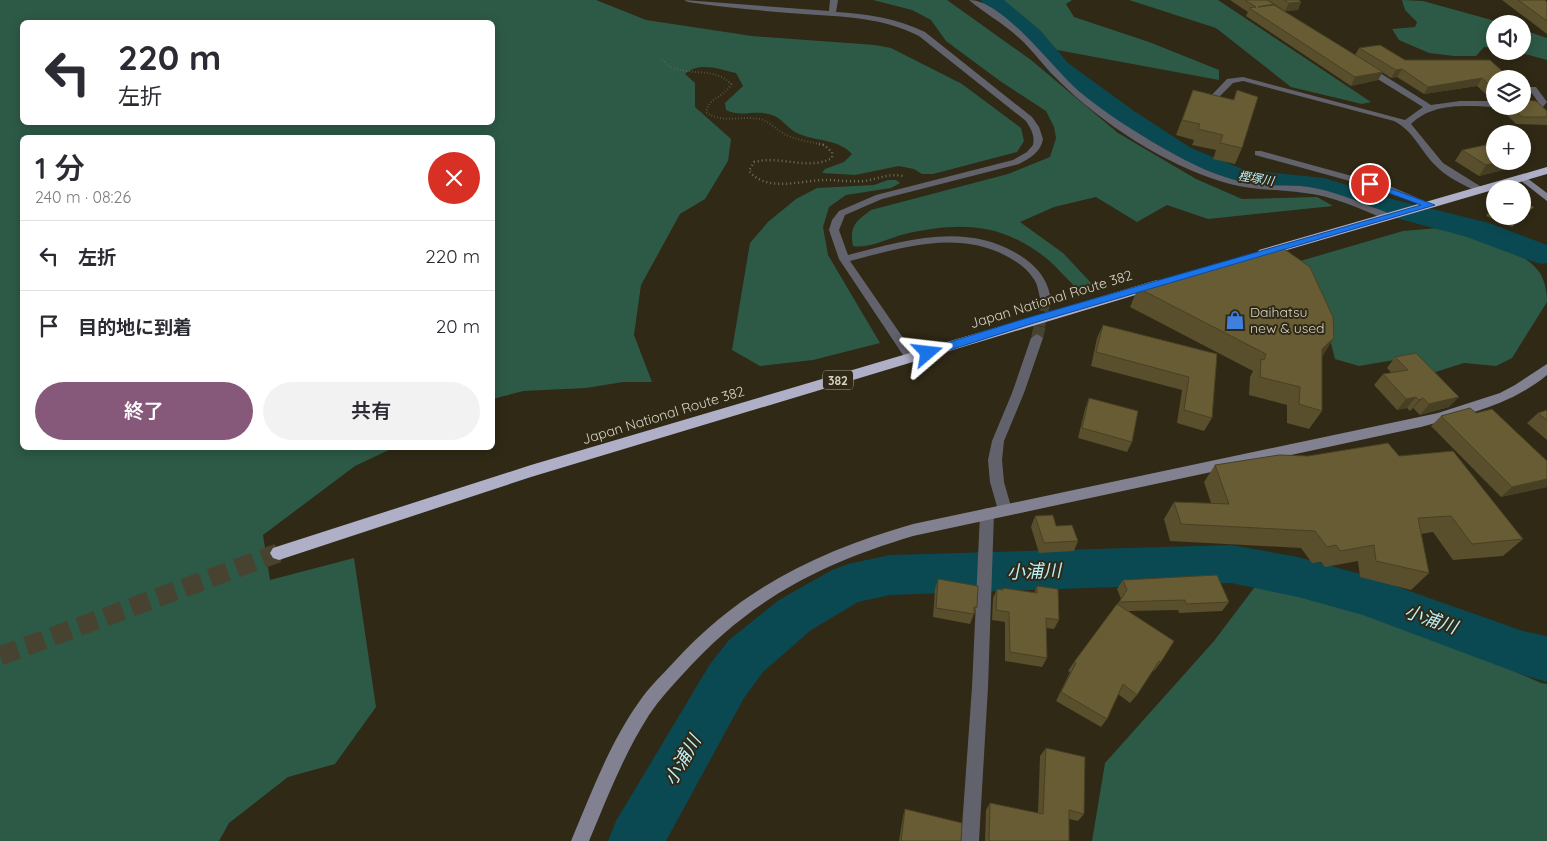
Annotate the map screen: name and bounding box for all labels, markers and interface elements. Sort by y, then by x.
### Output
map controls [1486,15,1531,225]
button: sound [1486,15,1531,60]
text: 220 m [118,35,221,79]
icon: left [35,40,100,105]
button: layers [1486,70,1531,115]
text: 左折 [118,82,162,110]
button: + [1486,125,1531,170]
text: 1 分 [35,149,85,187]
button: close [428,152,480,204]
pin [1349,163,1391,205]
water label: 樫塚川 [1237,168,1277,189]
icon: arrive [1356,170,1384,198]
button: − [1486,180,1531,225]
text: 240 m · 08:26 [35,187,131,207]
icon: left [35,242,63,270]
text: 220 m [425,244,480,268]
text: 左折 [78,245,116,269]
street label: Japan National Route 382 [968,266,1135,332]
place label: Daihatsu new & used [1250,303,1325,337]
shop icon: Daihatsu new & used [1224,309,1246,331]
icon: arrive [35,312,63,340]
text: 20 m [436,314,480,338]
text: 目的地に到着 [78,315,192,339]
position arrow [901,326,953,378]
road number: 382 [823,370,853,390]
button: 終了 [35,382,253,440]
button: 共有 [263,382,480,440]
street label: Japan National Route 382 [580,382,747,448]
water label: 小浦川 [1007,558,1063,583]
water label: 小浦川 [1402,599,1462,639]
water label: 小浦川 [659,729,706,789]

